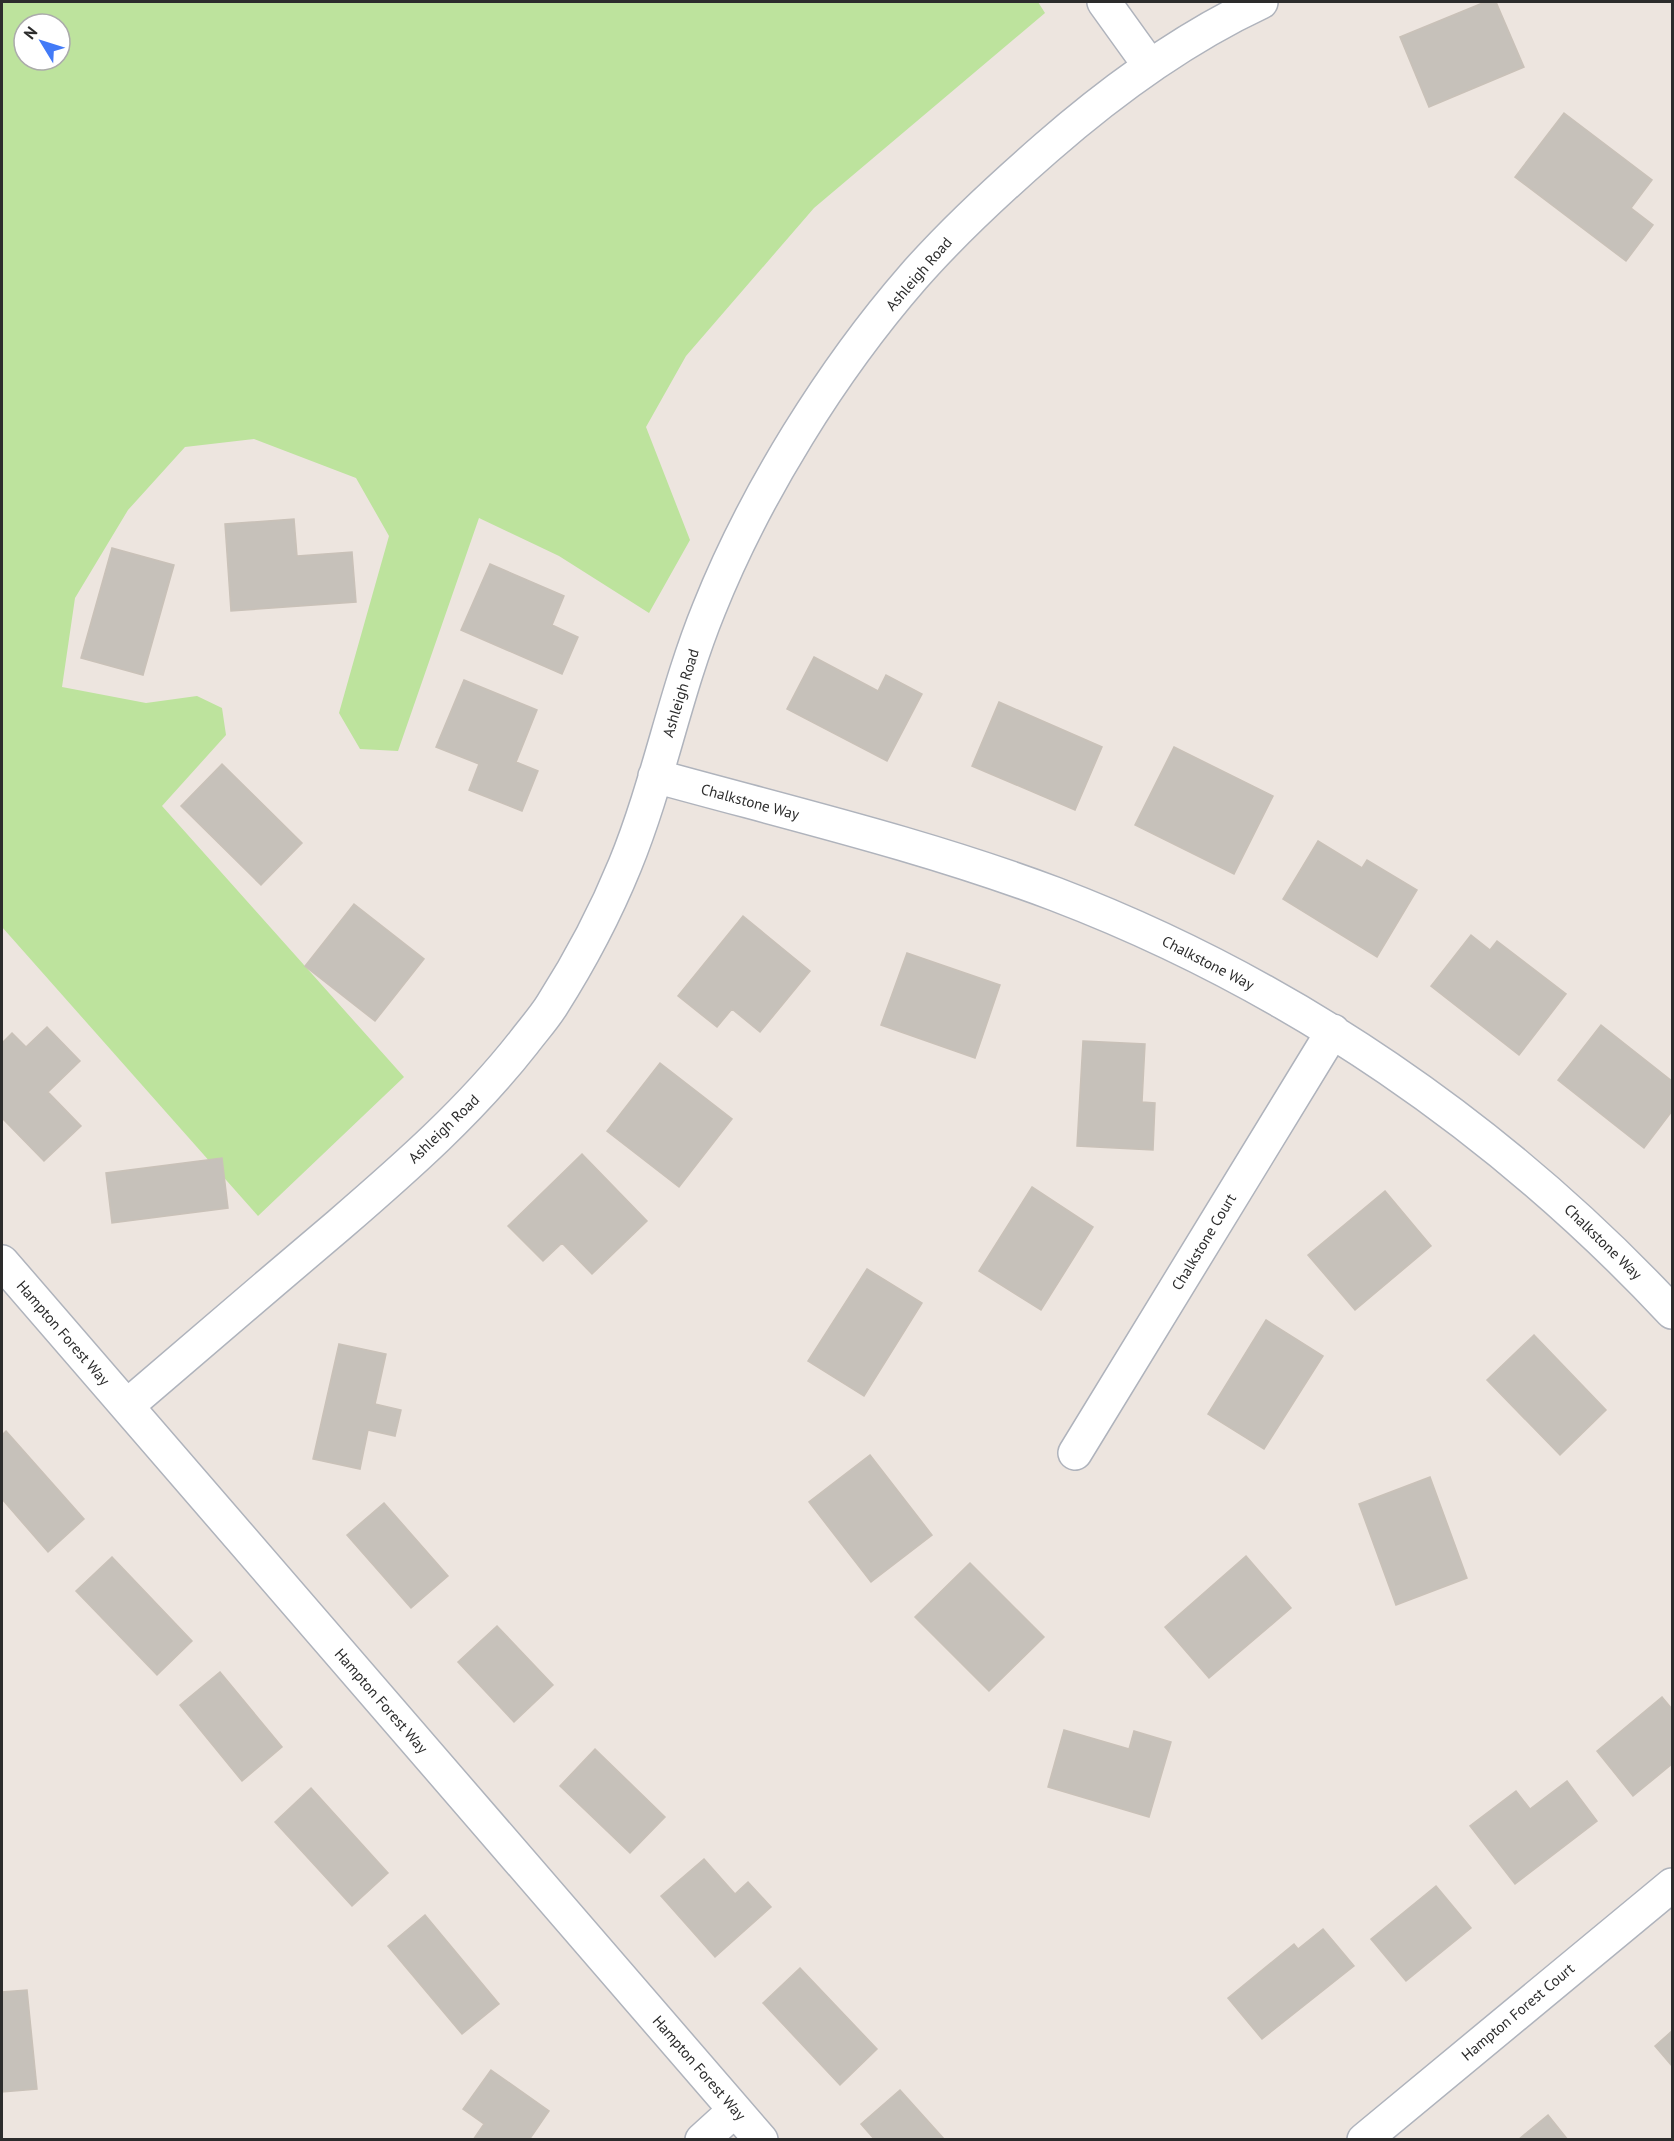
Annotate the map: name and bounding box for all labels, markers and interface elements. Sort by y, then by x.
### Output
north arrow [12,12,72,72]
text: N [19,22,41,43]
street label: Ashleigh Road [881,233,956,314]
street label: Ashleigh Road [658,646,703,739]
street label: Chalkstone Way [699,779,801,824]
street label: Chalkstone Way [1159,931,1257,994]
street label: Ashleigh Road [404,1090,483,1167]
street label: Chalkstone Court [1167,1190,1240,1294]
street label: Chalkstone Way [1560,1200,1646,1284]
street label: Hampton Forest Way [13,1276,114,1389]
street label: Hampton Forest Way [331,1644,432,1757]
street label: Hampton Forest Court [1457,1959,1578,2064]
street label: Hampton Forest Way [649,2011,750,2124]

